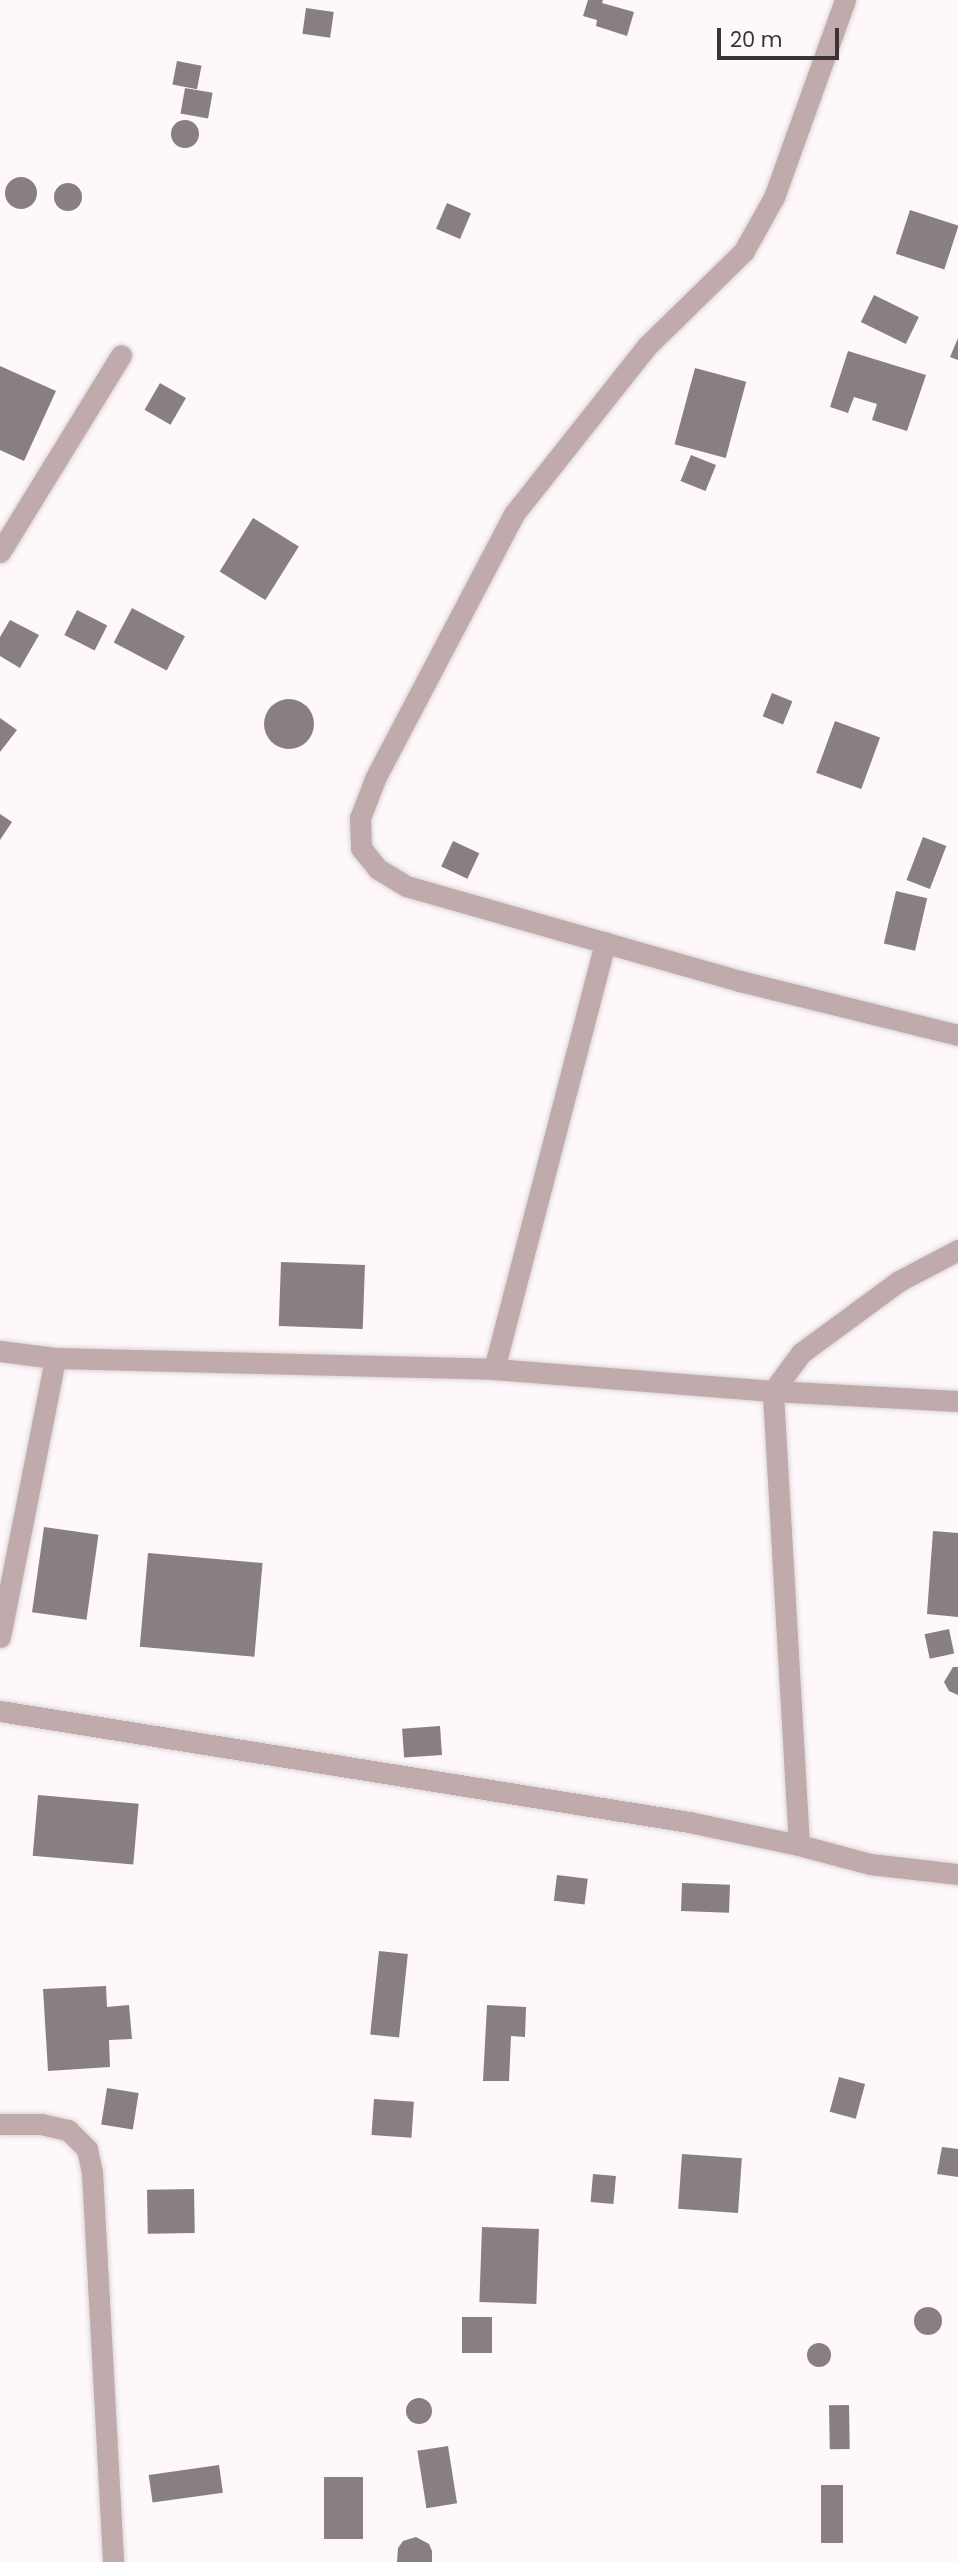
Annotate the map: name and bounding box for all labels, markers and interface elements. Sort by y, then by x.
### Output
scale bar [720,14,842,58]
text: 20 m [730,25,783,54]

